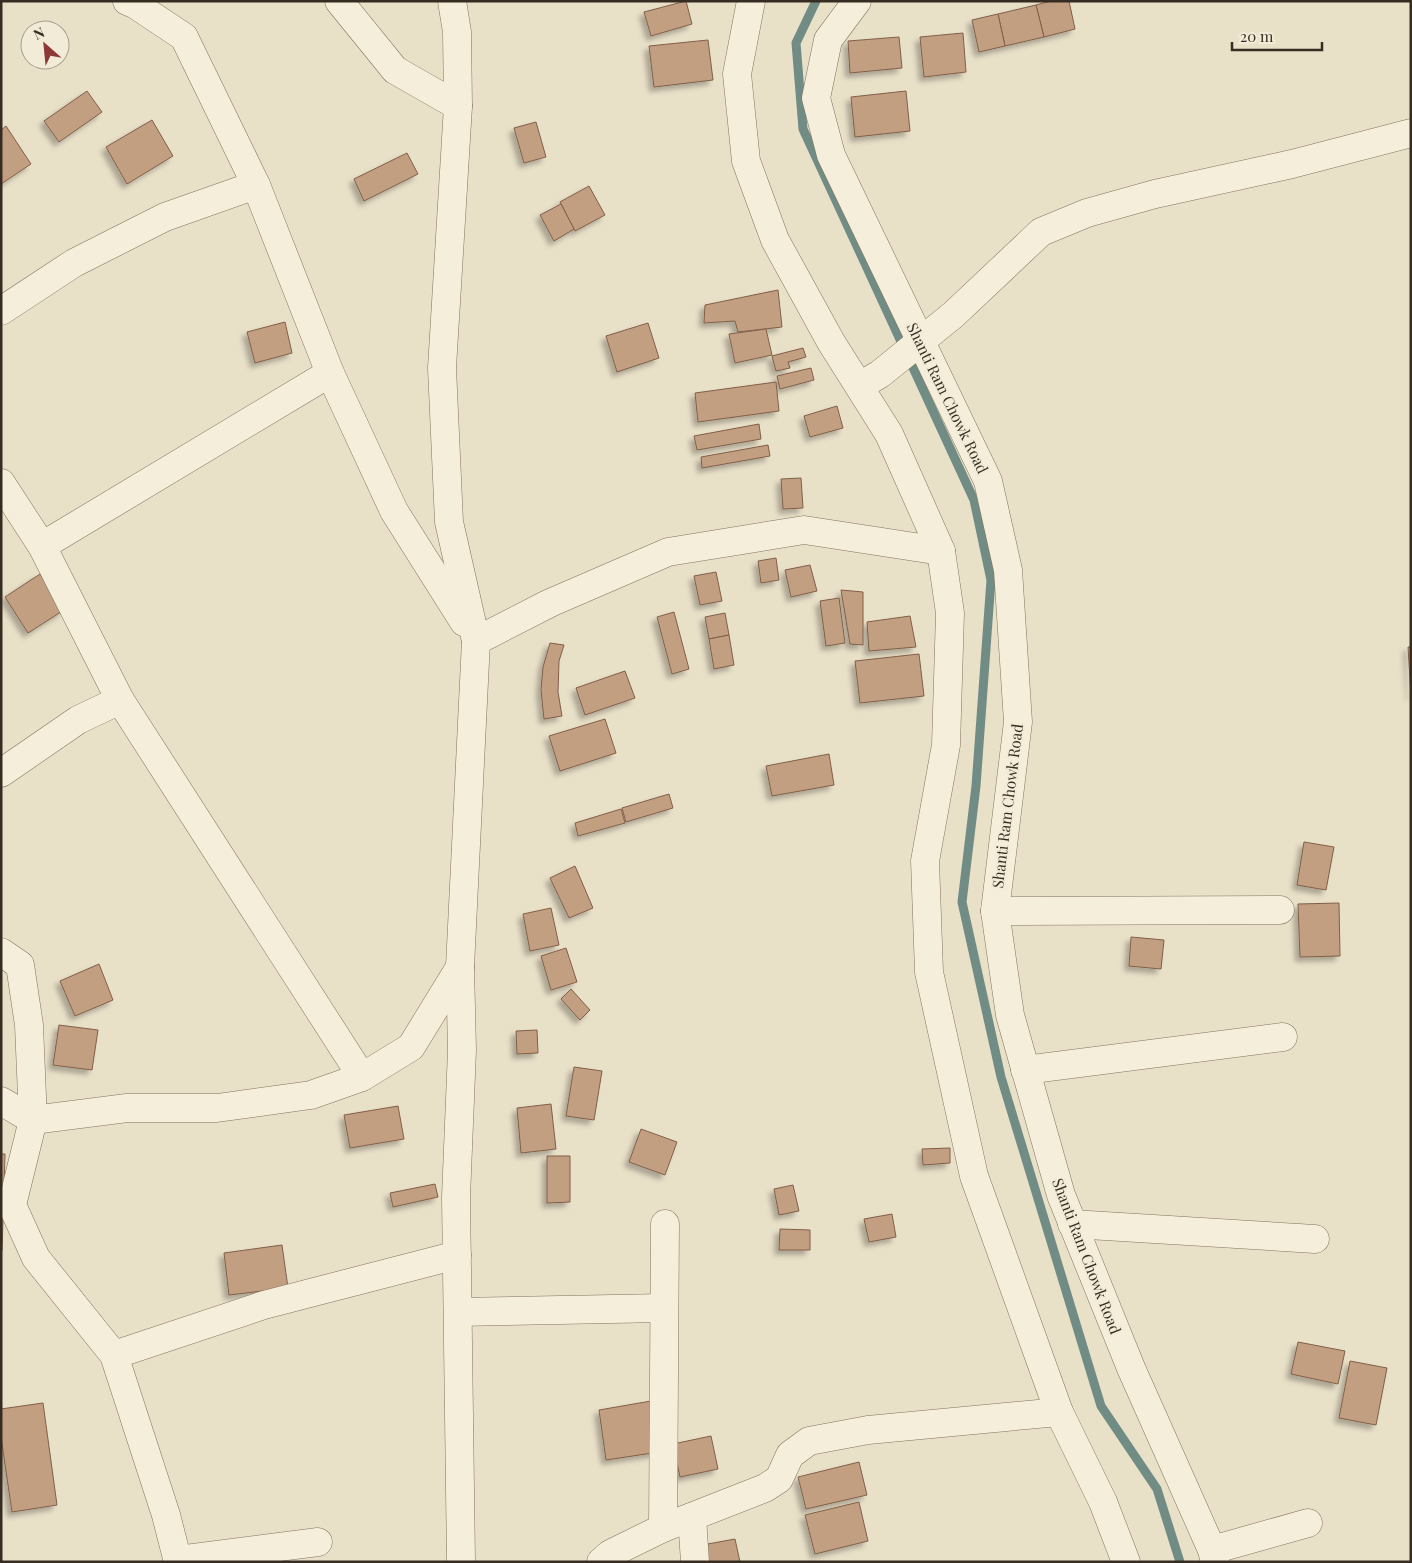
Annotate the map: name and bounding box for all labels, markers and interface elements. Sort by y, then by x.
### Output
north arrow [20,20,70,70]
scale bar [1232,20,1322,52]
text: N [30,22,48,44]
text: 20 m [1240,26,1274,46]
street label: Shanti Ram Chowk Road [903,319,993,477]
street label: Shanti Ram Chowk Road [987,722,1027,889]
street label: Shanti Ram Chowk Road [1048,1175,1126,1337]

